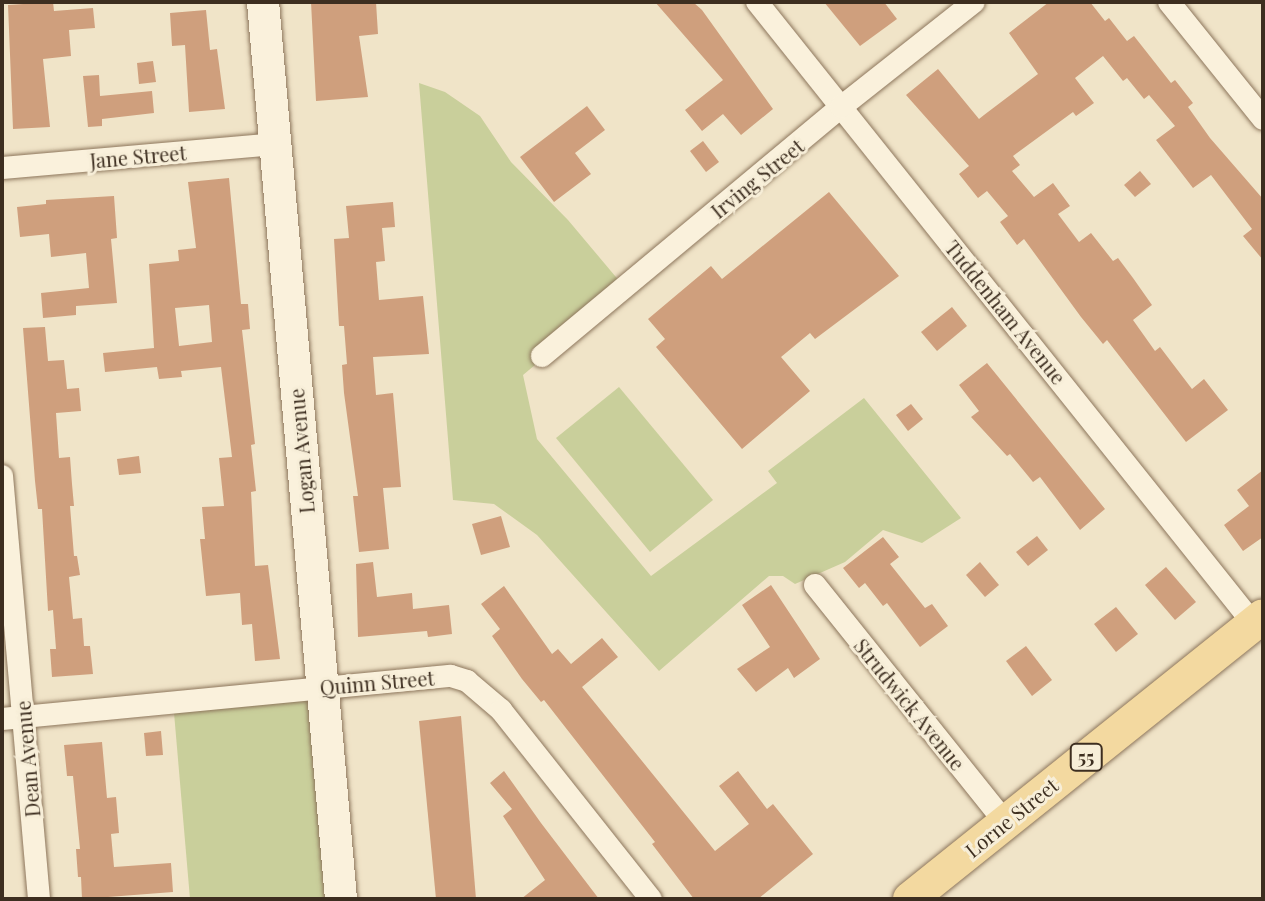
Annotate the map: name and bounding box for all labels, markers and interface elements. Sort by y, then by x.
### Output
street label: Irving Street [706,133,808,223]
street label: Jane Street [89,140,187,172]
street label: Tuddenham Avenue [941,235,1071,389]
street label: Logan Avenue [284,387,318,515]
street label: Strudwick Avenue [849,633,971,775]
street label: Quinn Street [319,665,435,699]
street label: Dean Avenue [10,699,44,819]
road number: 55 [1068,743,1104,771]
street label: Lorne Street [960,772,1062,862]

